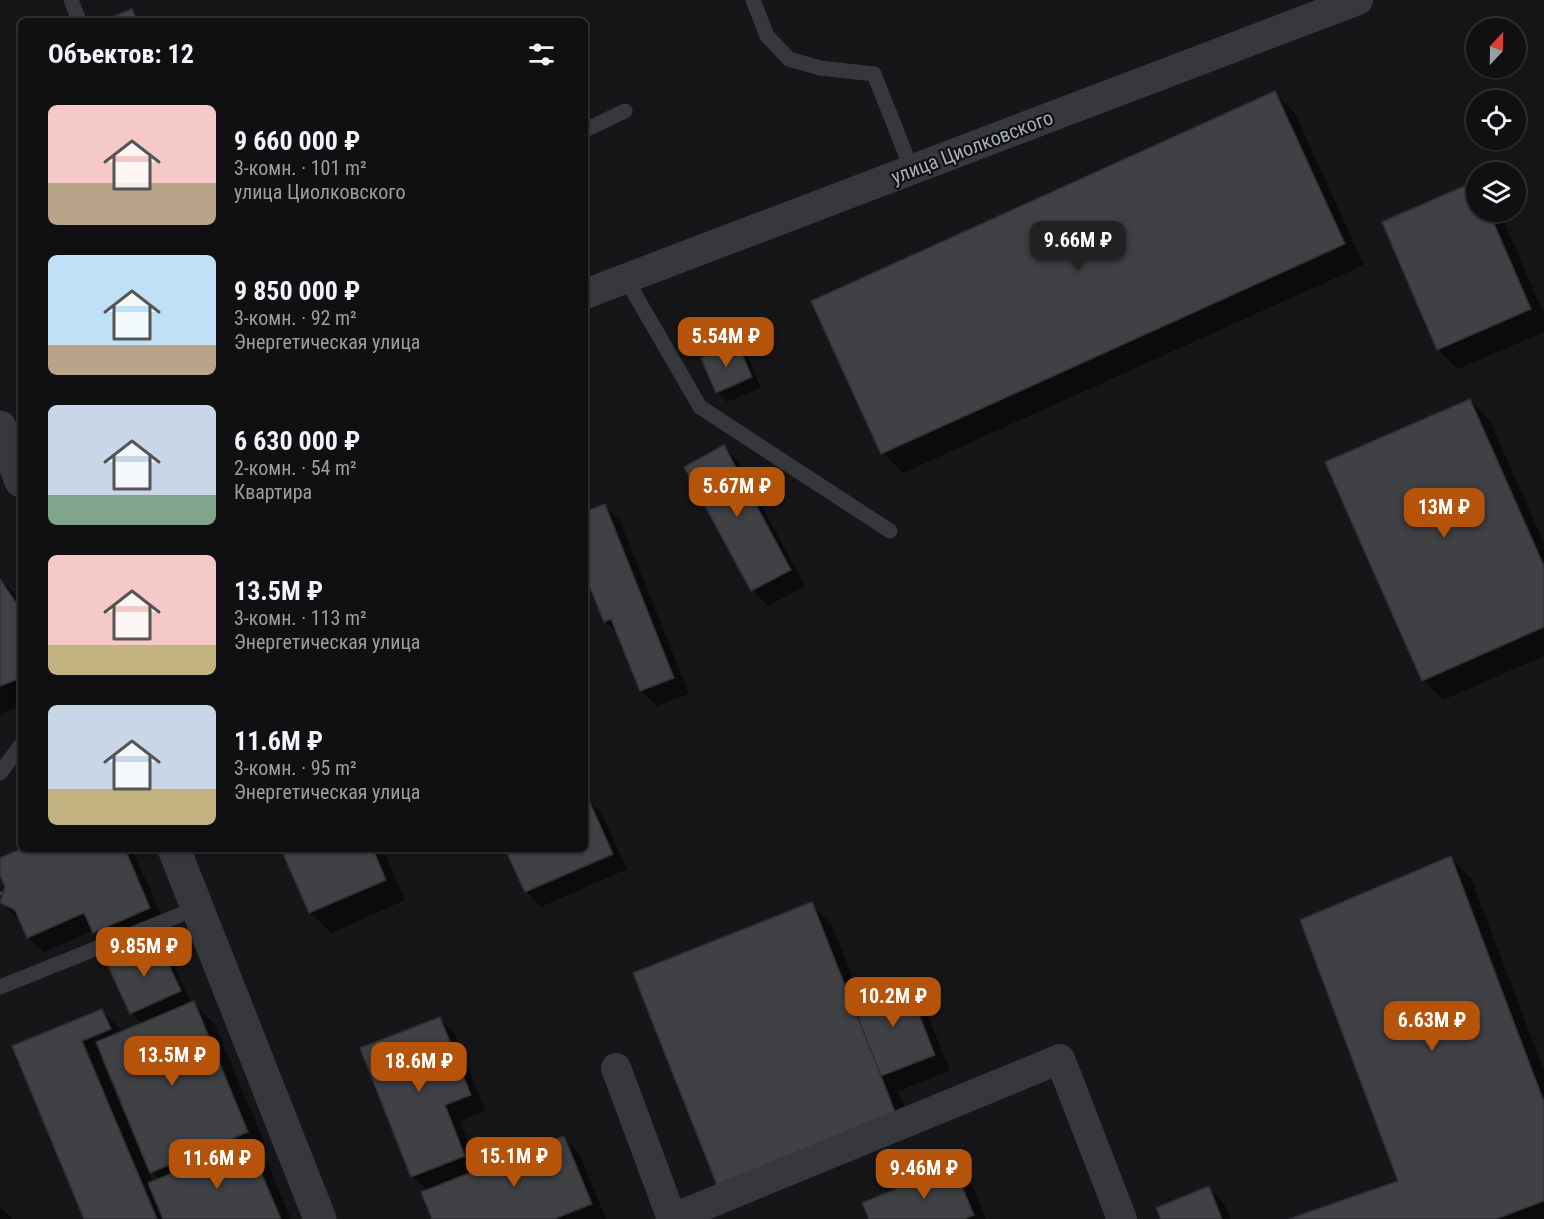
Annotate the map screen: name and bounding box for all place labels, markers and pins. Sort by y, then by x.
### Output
pin: 9.66M ₽ [1023,221,1133,272]
pin: 5.54M ₽ [671,317,781,368]
pin: 5.67M ₽ [682,467,792,518]
pin: 13M ₽ [1402,488,1486,539]
pin: 9.85M ₽ [89,927,199,978]
pin: 10.2M ₽ [838,977,948,1028]
pin: 6.63M ₽ [1377,1001,1487,1052]
pin: 13.5M ₽ [117,1036,227,1087]
pin: 18.6M ₽ [364,1042,474,1093]
pin: 15.1M ₽ [459,1137,569,1188]
pin: 11.6M ₽ [162,1139,272,1190]
pin: 9.46M ₽ [869,1149,979,1200]

